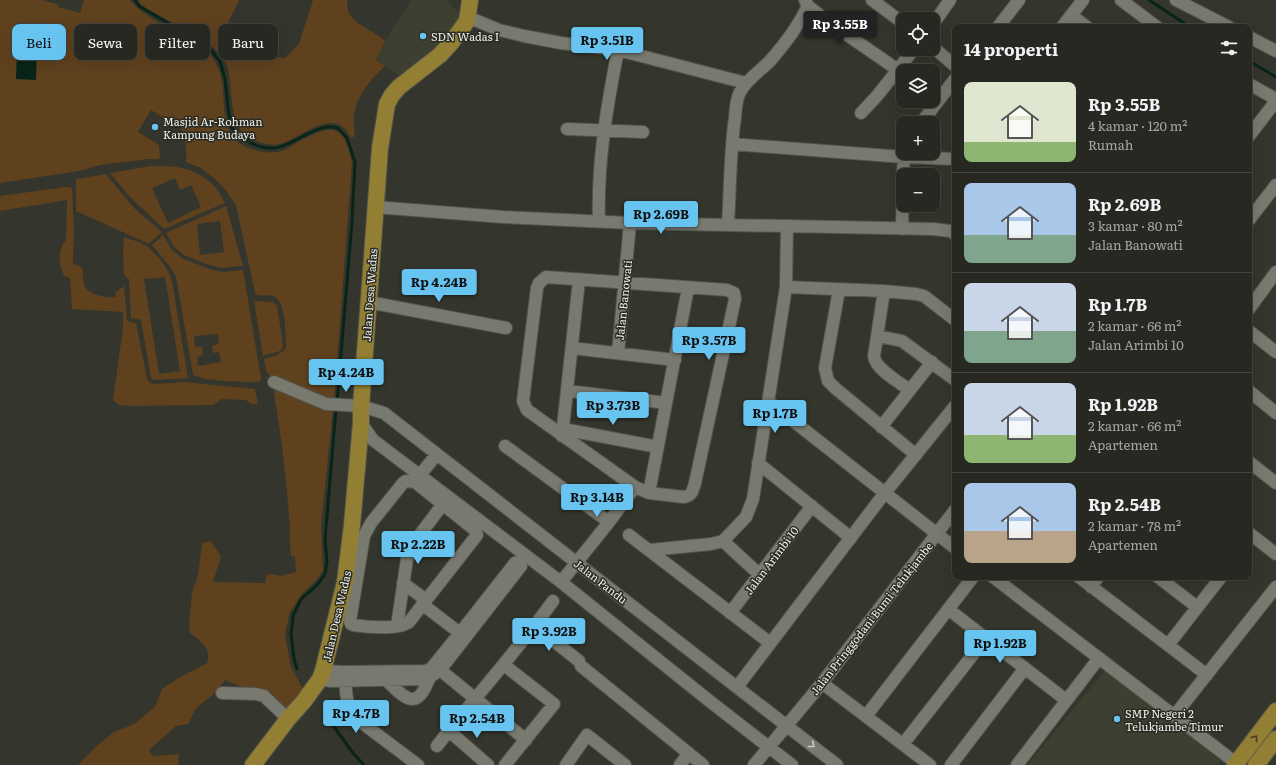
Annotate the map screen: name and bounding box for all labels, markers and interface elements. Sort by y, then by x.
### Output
pin: Rp 3.55B [799,11,881,45]
map controls [896,12,940,212]
button: locate [896,12,940,56]
text: Rp 3.55B [812,14,868,33]
chip: Beli [12,24,66,60]
chip: Sewa [74,24,137,60]
chip: Filter [145,24,210,60]
chip: Baru [218,24,278,60]
pin: Rp 3.51B [566,27,648,61]
place label: SDN Wadas I [431,28,499,44]
text: Rp 3.51B [580,30,634,49]
marker: SDN Wadas I [418,31,428,41]
text: 14 properti [964,36,1058,61]
icon: filters [1218,37,1240,59]
button: layers [896,64,940,108]
text: Rp 3.55B [1088,91,1160,116]
icon: home [996,98,1044,146]
place label: Masjid Ar-Rohman Kampung Budaya [163,113,262,142]
button: + [896,116,940,160]
text: 4 kamar · 120 m² [1088,116,1188,135]
marker: Masjid Ar-Rohman Kampung Budaya [150,122,160,132]
text: Rumah [1088,135,1133,154]
button: − [896,168,940,212]
text: Rp 2.69B [1088,191,1161,216]
icon: home [996,199,1044,247]
pin: Rp 2.69B [620,201,702,235]
text: Rp 2.69B [633,204,689,223]
text: 3 kamar · 80 m² [1088,216,1183,235]
text: Jalan Banowati [1088,235,1183,254]
street label: Jalan Desa Wadas [358,248,380,342]
street label: Jalan Banowati [611,259,635,341]
pin: Rp 4.24B [398,269,480,303]
text: Rp 4.24B [411,272,467,291]
text: Rp 1.7B [1088,291,1147,316]
icon: home [996,299,1044,347]
text: 2 kamar · 66 m² [1088,316,1181,335]
pin: Rp 3.57B [668,327,750,361]
text: Rp 3.57B [681,330,737,349]
text: Jalan Arimbi 10 [1088,335,1184,354]
pin: Rp 4.24B [305,359,387,393]
text: Rp 4.24B [318,362,374,381]
text: Rp 1.92B [1088,391,1158,416]
pin: Rp 3.73B [572,392,654,426]
text: Rp 3.73B [586,395,640,414]
icon: home [996,399,1044,447]
pin: Rp 1.7B [738,400,812,434]
text: Rp 1.7B [752,403,798,422]
text: 2 kamar · 66 m² [1088,416,1181,435]
text: Apartemen [1088,435,1158,454]
pin: Rp 3.14B [556,484,638,518]
text: Rp 3.14B [570,487,624,506]
text: Rp 2.54B [1088,491,1161,516]
icon: home [996,499,1044,547]
text: 2 kamar · 78 m² [1088,516,1181,535]
street label: Jalan Arimbi 10 [740,523,802,597]
pin: Rp 2.22B [377,531,459,565]
text: Rp 2.22B [391,534,445,553]
text: Apartemen [1088,535,1158,554]
street label: Jalan Pringgodani Bumi Telukjambe [806,538,936,698]
street label: Jalan Pandu [571,555,631,607]
street label: Jalan Desa Wadas [318,569,354,663]
pin: Rp 3.92B [508,618,590,652]
text: Rp 3.92B [521,621,577,640]
pin: Rp 1.92B [959,630,1041,664]
text: Rp 1.92B [973,633,1027,652]
pin: Rp 4.7B [319,700,393,734]
text: Rp 4.7B [332,703,380,722]
pin: Rp 2.54B [436,705,518,739]
place label: SMP Negeri 2 Telukjambe Timur [1125,705,1224,734]
text: Rp 2.54B [449,708,505,727]
marker: SMP Negeri 2 Telukjambe Timur [1112,714,1122,724]
one-way arrow [1251,736,1258,743]
one-way arrow [807,741,814,748]

